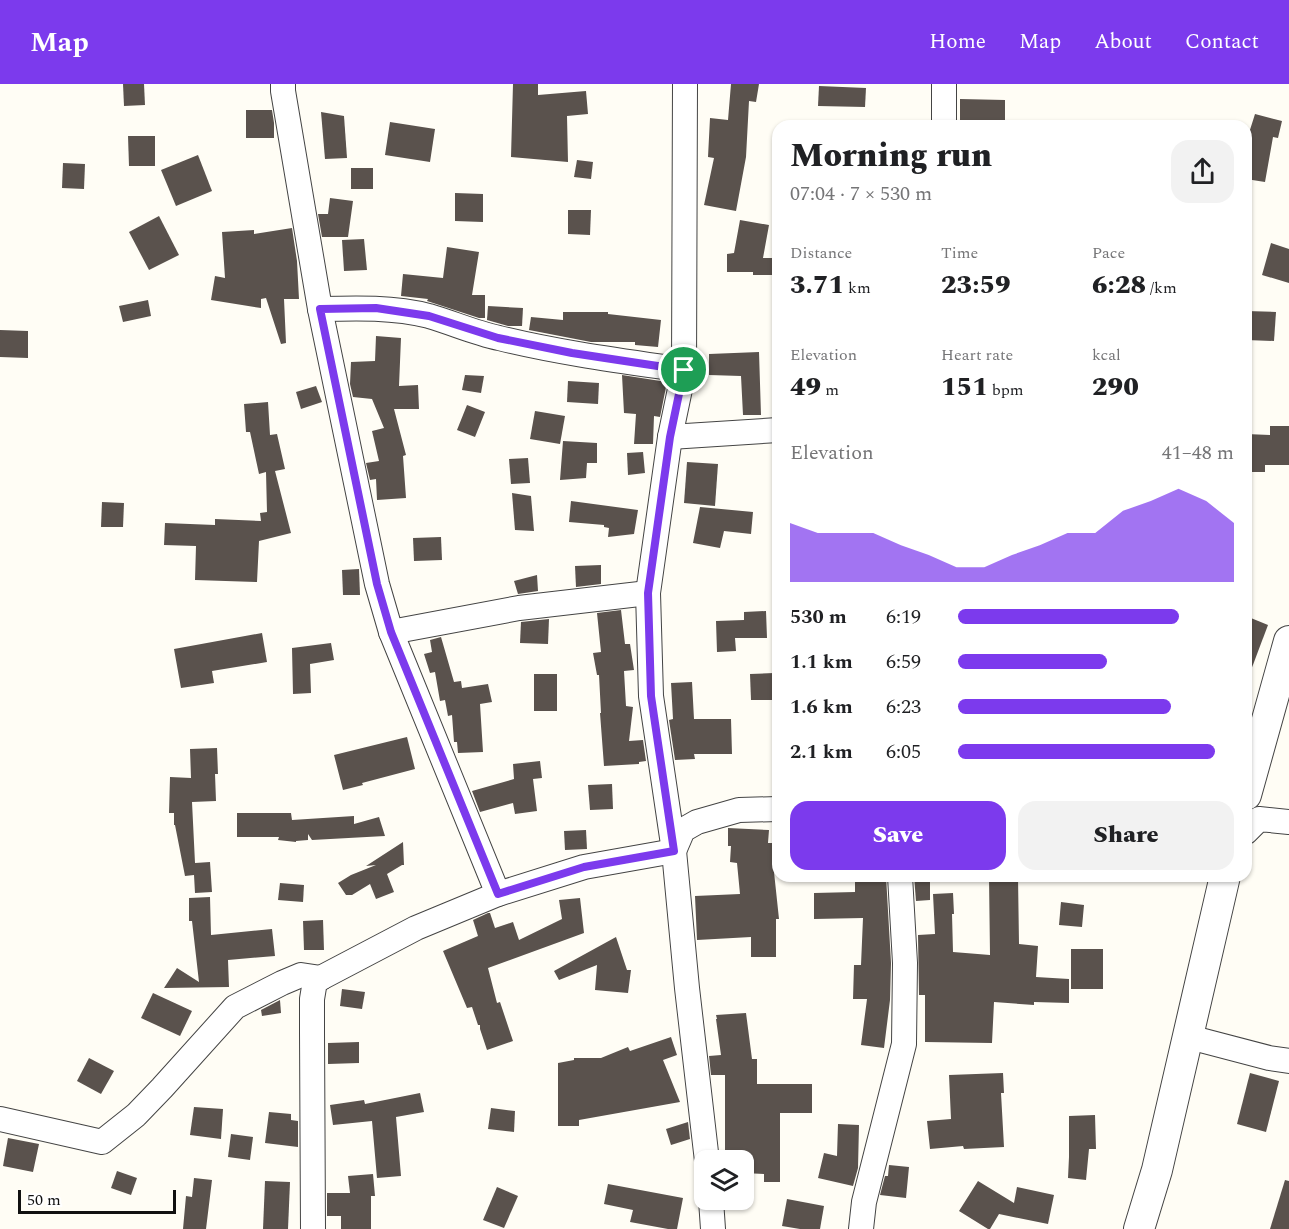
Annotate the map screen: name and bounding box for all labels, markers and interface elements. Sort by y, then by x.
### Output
text: Map [30,21,89,64]
text: Home [929,26,986,58]
text: Map [1019,26,1061,58]
text: About [1094,26,1152,58]
text: Contact [1185,26,1259,58]
text: Morning run [790,131,992,181]
button: share [1171,140,1234,203]
text: 07:04 · 7 × 530 m [790,179,932,209]
text: Distance [790,241,852,265]
text: Time [941,241,978,265]
text: Pace [1092,241,1125,265]
text: 3.71 [790,265,844,305]
text: 23:59 [941,265,1011,305]
text: 6:28 [1092,265,1146,305]
text: km [844,276,871,300]
text: /km [1146,276,1177,300]
text: Elevation [790,343,857,367]
text: Heart rate [941,343,1013,367]
text: kcal [1092,343,1121,367]
pin [658,344,709,395]
icon: arrive [667,353,700,386]
text: 49 [790,367,821,407]
text: 151 [941,367,988,407]
text: 290 [1092,367,1139,407]
text: m [821,378,839,402]
text: bpm [988,378,1024,402]
text: Elevation [790,438,874,468]
text: 41–48 m [1162,438,1234,468]
text: 530 m [790,602,847,632]
text: 6:19 [886,602,921,632]
text: 1.1 km [790,647,853,677]
text: 6:59 [886,647,921,677]
text: 1.6 km [790,692,853,722]
text: 6:23 [886,692,921,722]
text: 2.1 km [790,737,853,767]
text: 6:05 [886,737,921,767]
button: Save [790,801,1006,870]
button: Share [1018,801,1234,870]
map controls [694,1150,754,1210]
button: layers [694,1150,754,1210]
scale bar [18,1187,176,1214]
text: 50 m [27,1188,61,1212]

